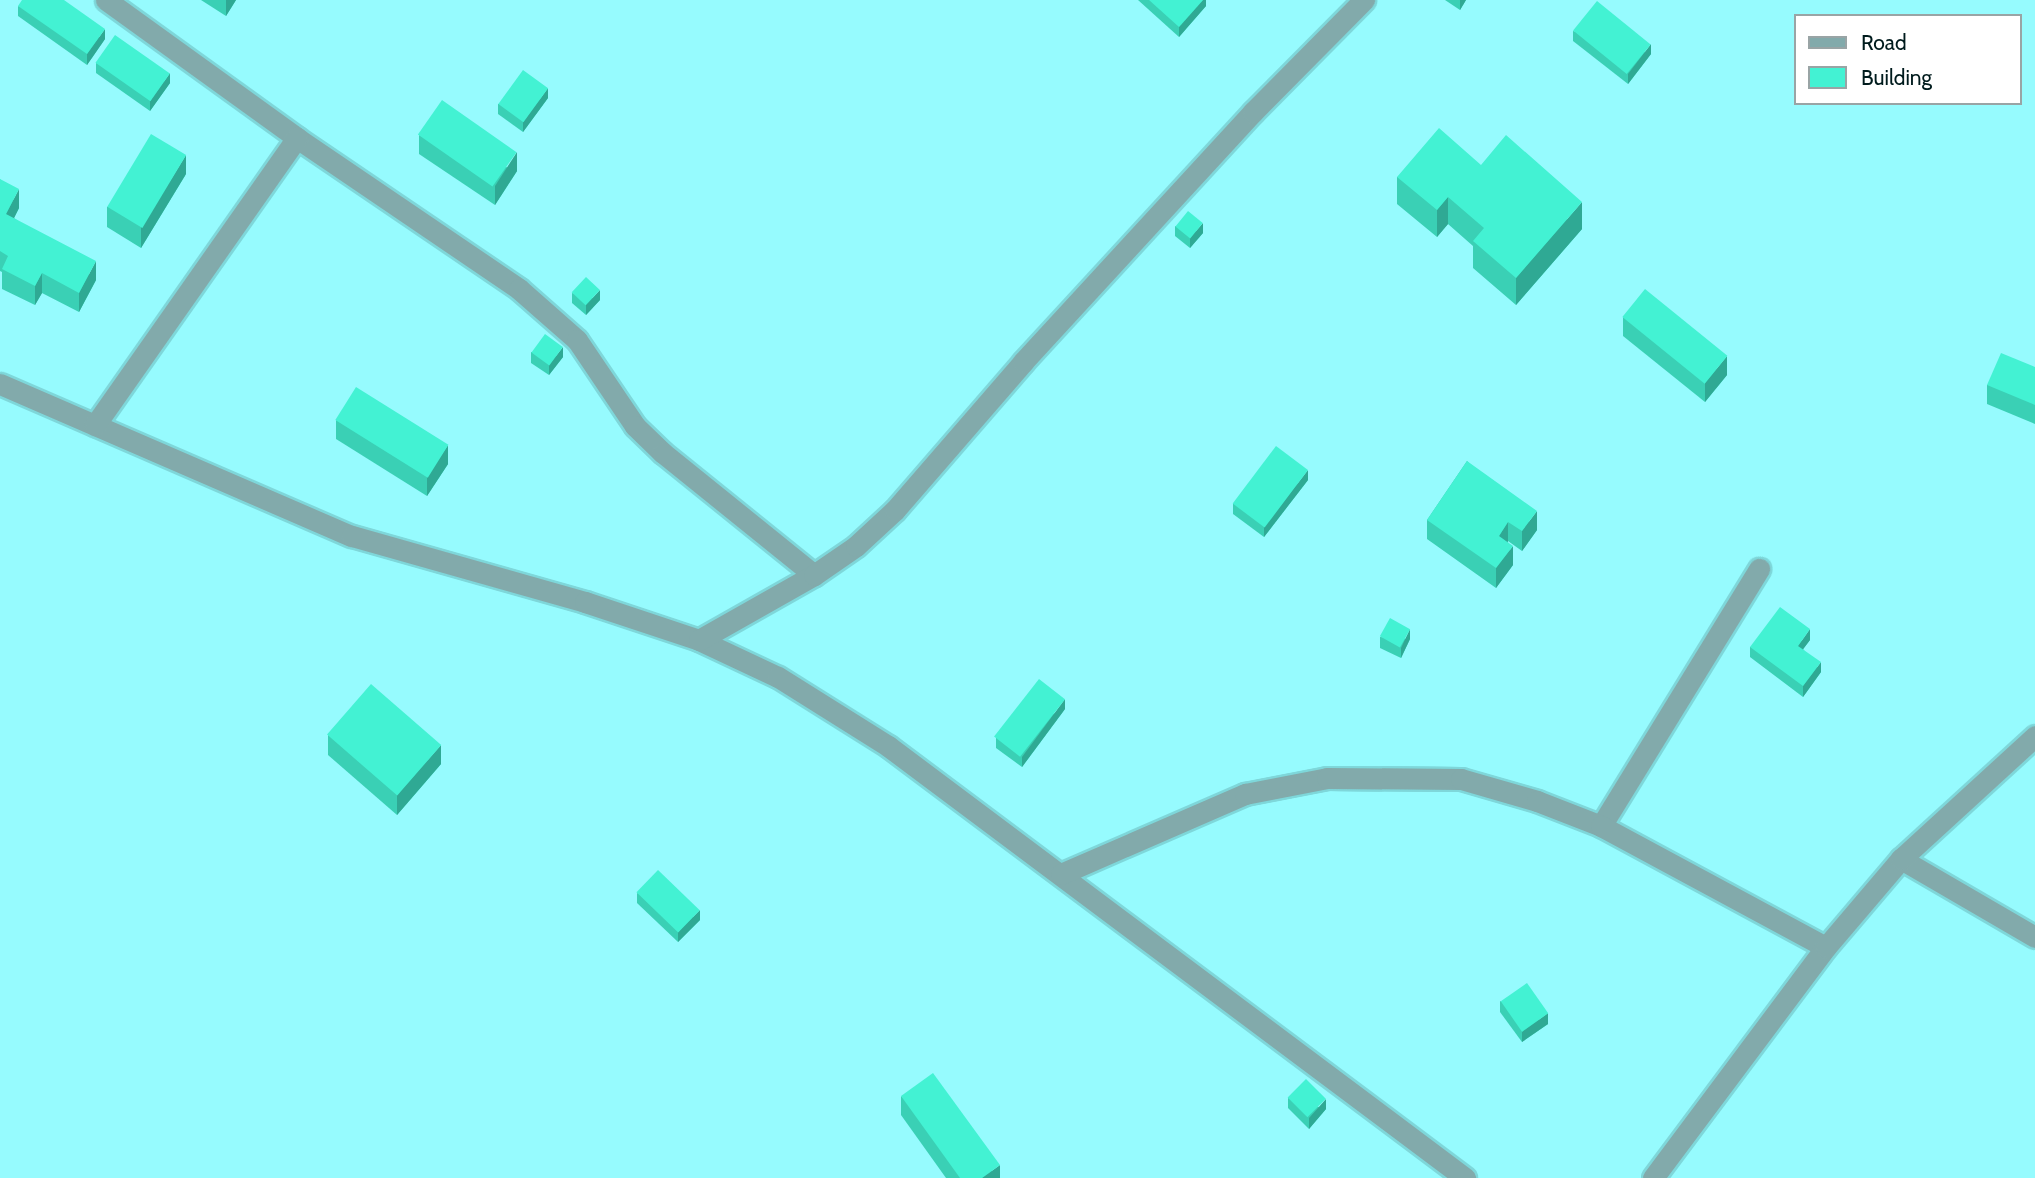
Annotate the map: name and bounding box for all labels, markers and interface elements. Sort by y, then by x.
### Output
legend [1794,14,2021,105]
text: Road [1861,30,1907,55]
text: Building [1861,65,1932,90]

